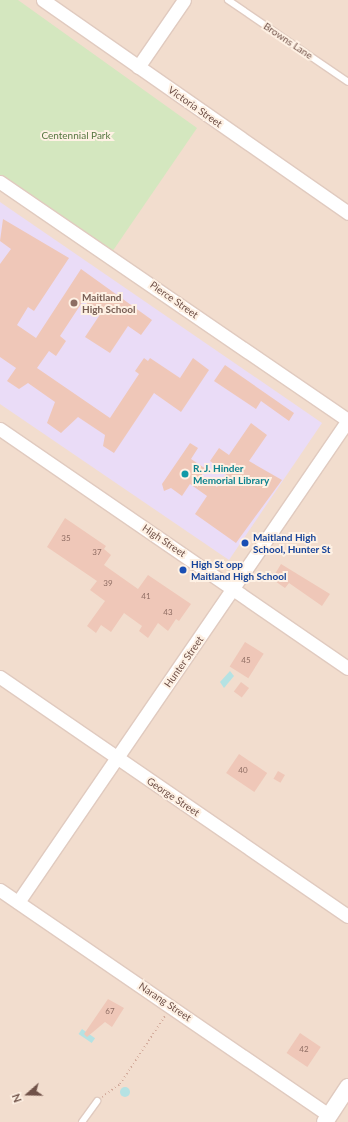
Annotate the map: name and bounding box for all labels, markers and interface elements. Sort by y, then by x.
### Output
street label: Browns Lane [261,20,315,62]
street label: Victoria Street [166,84,224,130]
park label: Centennial Park [41,130,111,142]
street label: Pierce Street [148,279,200,321]
place label: Maitland High School [82,291,135,314]
marker: Maitland High School [69,298,79,308]
place label: R. J. Hinder Memorial Library [193,462,269,486]
marker: R. J. Hinder Memorial Library [180,469,190,479]
street label: High Street [140,522,188,560]
place label: Maitland High School, Hunter St [253,531,331,554]
house number: 35 [61,534,71,544]
marker: Maitland High School, Hunter St [240,538,250,548]
house number: 37 [92,548,102,558]
place label: High St opp Maitland High School [191,558,286,582]
marker: High St opp Maitland High School [178,565,188,575]
house number: 39 [103,579,113,589]
house number: 41 [141,592,151,602]
house number: 43 [163,608,173,618]
street label: Hunter Street [162,634,206,690]
house number: 45 [241,656,251,666]
house number: 40 [238,766,248,776]
street label: George Street [144,775,202,819]
street label: Narang Street [137,980,193,1024]
house number: 67 [105,1007,115,1017]
house number: 42 [299,1045,309,1055]
north arrow [8,1074,48,1114]
text: N [9,1092,24,1104]

